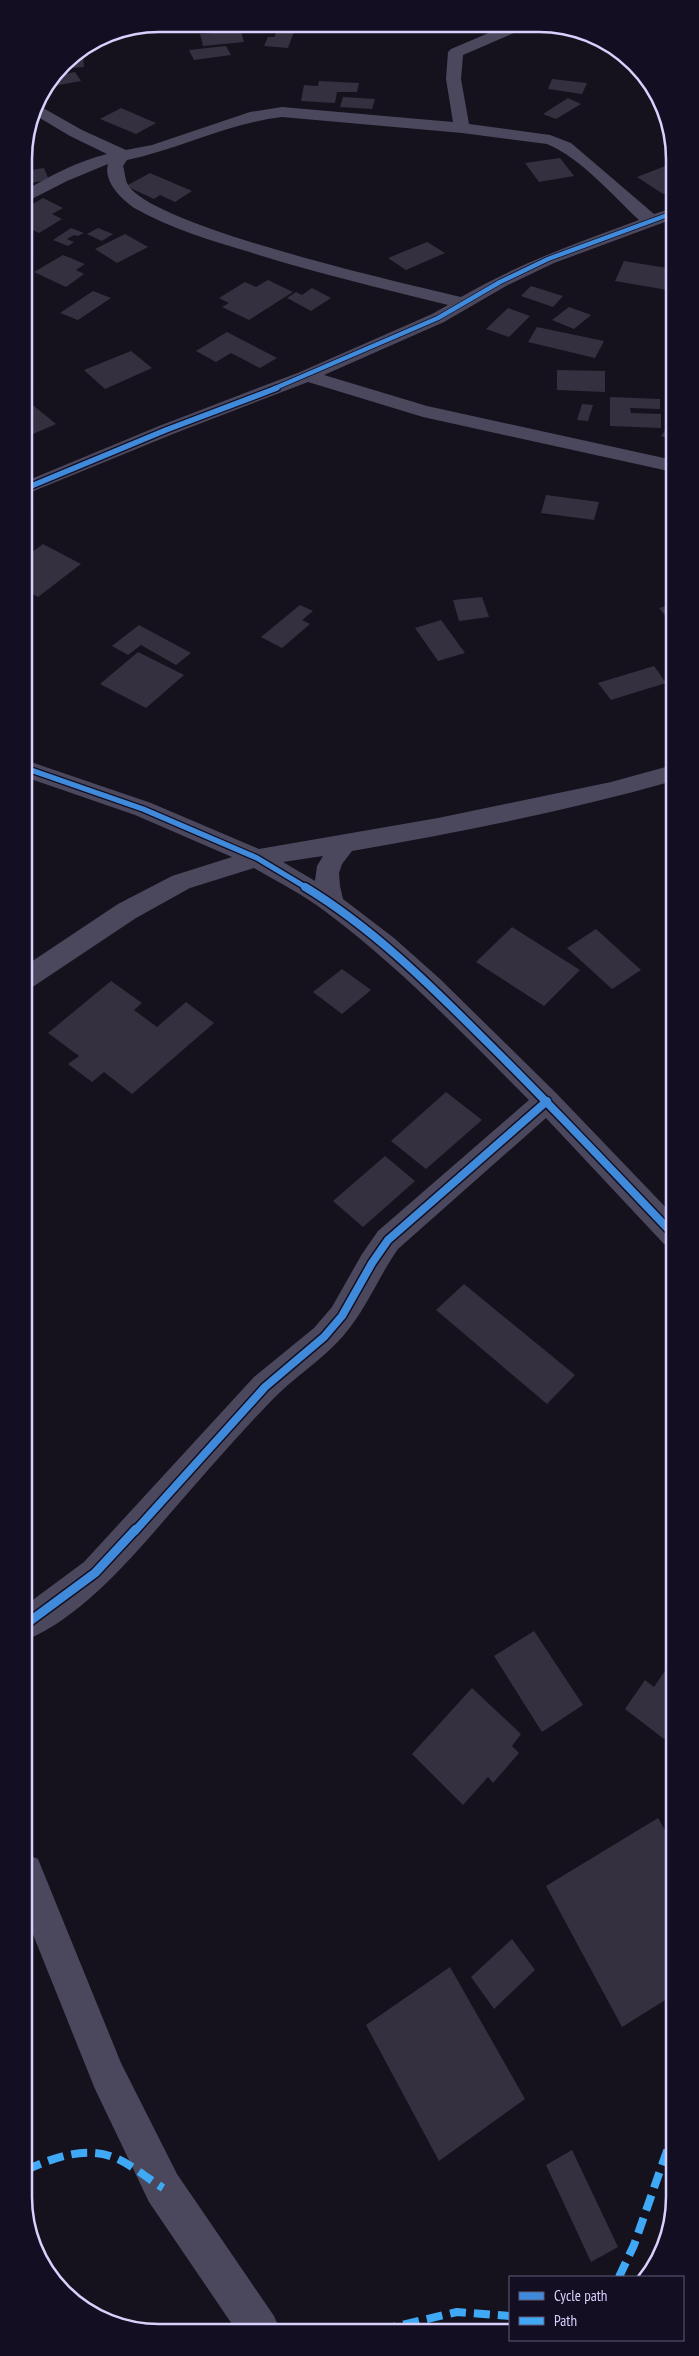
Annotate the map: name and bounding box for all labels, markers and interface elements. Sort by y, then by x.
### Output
legend [509,2276,684,2341]
text: Cycle path [554,2286,607,2305]
text: Path [554,2311,577,2330]

